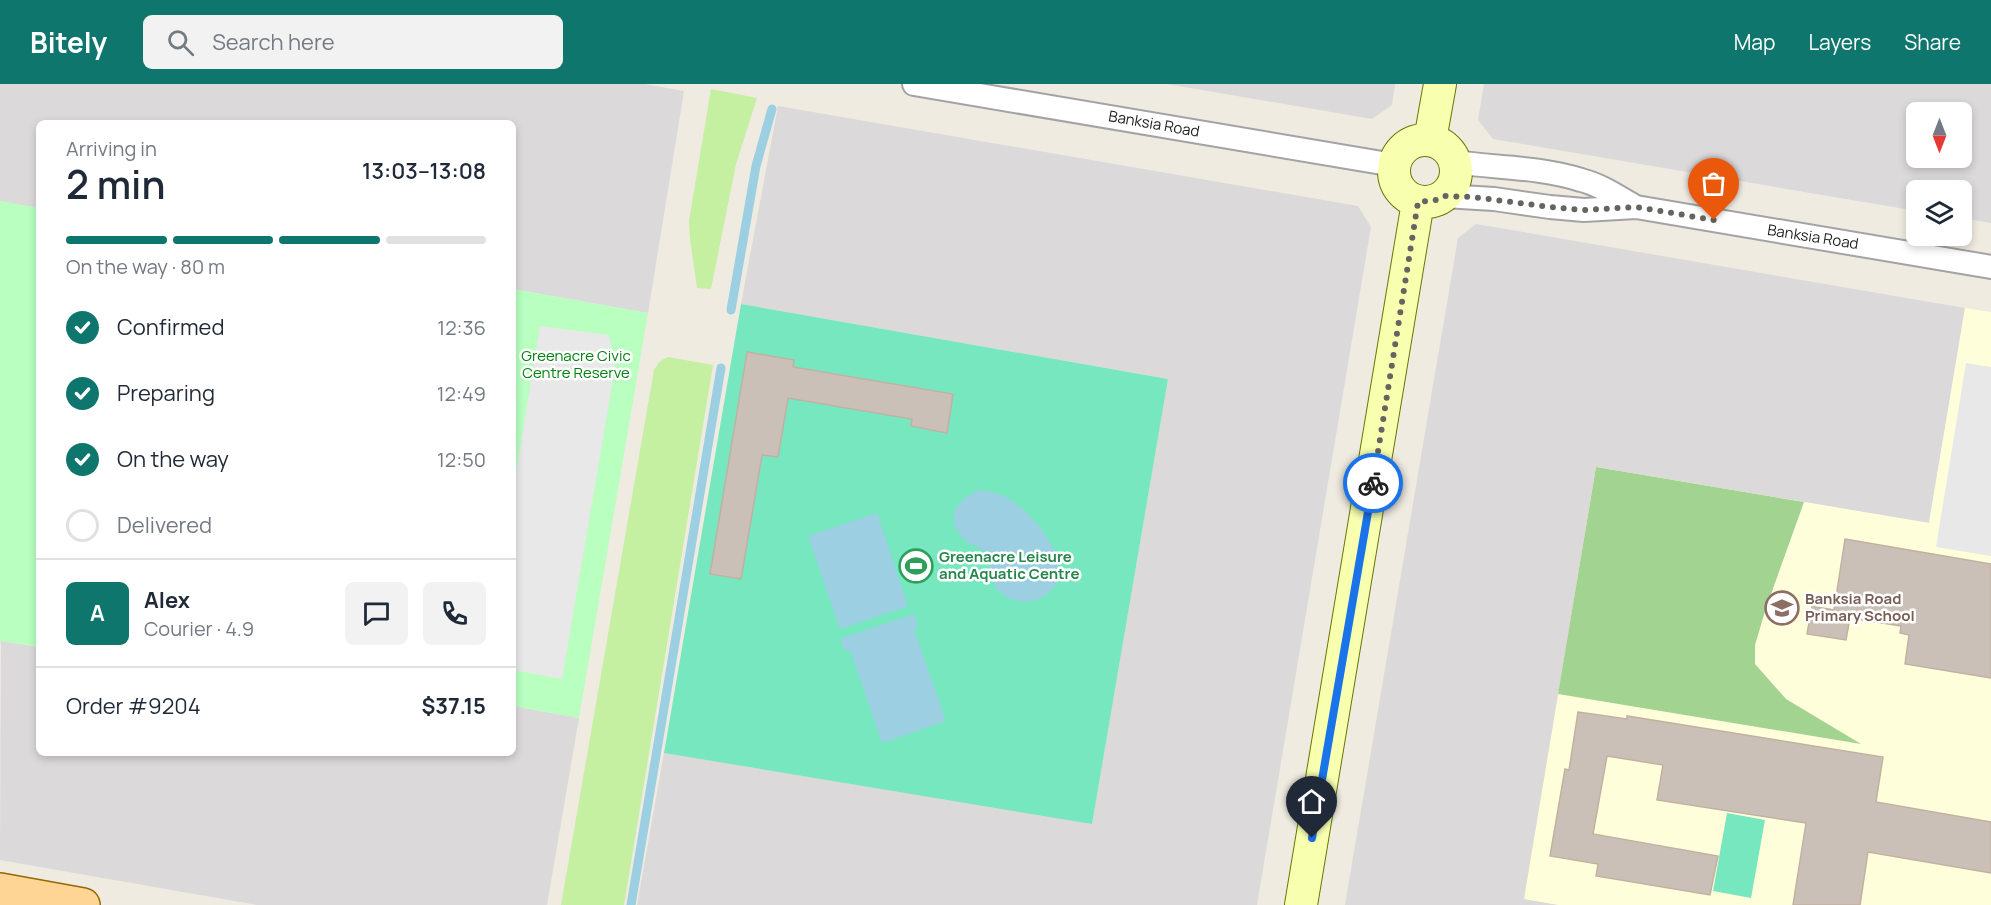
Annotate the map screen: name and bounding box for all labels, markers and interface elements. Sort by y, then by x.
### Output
search box [143,15,563,69]
text: Bitely [30,23,107,61]
icon: search [164,26,197,59]
text: Search here [212,27,335,57]
text: Map [1734,28,1775,56]
text: Layers [1808,28,1871,56]
text: Share [1904,28,1961,56]
north arrow [1906,102,1972,168]
map controls [1906,102,1972,246]
street label: Banksia Road [1107,105,1201,142]
text: Arriving in [66,135,157,162]
text: 13:03–13:08 [362,156,486,186]
text: 2 min [66,157,165,211]
pin [1688,158,1739,220]
icon: bag [1697,167,1730,200]
button: layers [1906,180,1972,246]
street label: Banksia Road [1766,219,1860,254]
text: On the way · 80 m [66,253,225,280]
icon: check [66,311,99,344]
text: Confirmed [117,312,225,342]
text: 12:36 [437,314,486,341]
park label: Greenacre Civic Centre Reserve [521,345,631,383]
icon: check [66,377,99,410]
text: Preparing [117,378,215,408]
text: 12:49 [437,380,486,407]
icon: check [66,443,99,476]
text: On the way [117,444,229,474]
text: 12:50 [437,446,486,473]
courier [1343,453,1403,513]
icon: bike [1357,467,1390,500]
text: Delivered [117,510,212,540]
place label: Greenacre Leisure and Aquatic Centre [939,546,1079,584]
sports icon: Greenacre Leisure and Aquatic Centre [898,548,934,584]
button: chat [345,582,408,645]
button: phone [423,582,486,645]
text: Alex [144,585,190,615]
place label: Banksia Road Primary School [1805,588,1915,626]
school or university icon: Banksia Road Primary School [1764,590,1800,626]
text: A [90,598,105,628]
text: Courier · 4.9 [144,615,254,642]
text: Order #9204 [66,691,201,721]
text: $37.15 [421,691,486,721]
pin [1286,776,1337,838]
icon: home [1295,785,1328,818]

